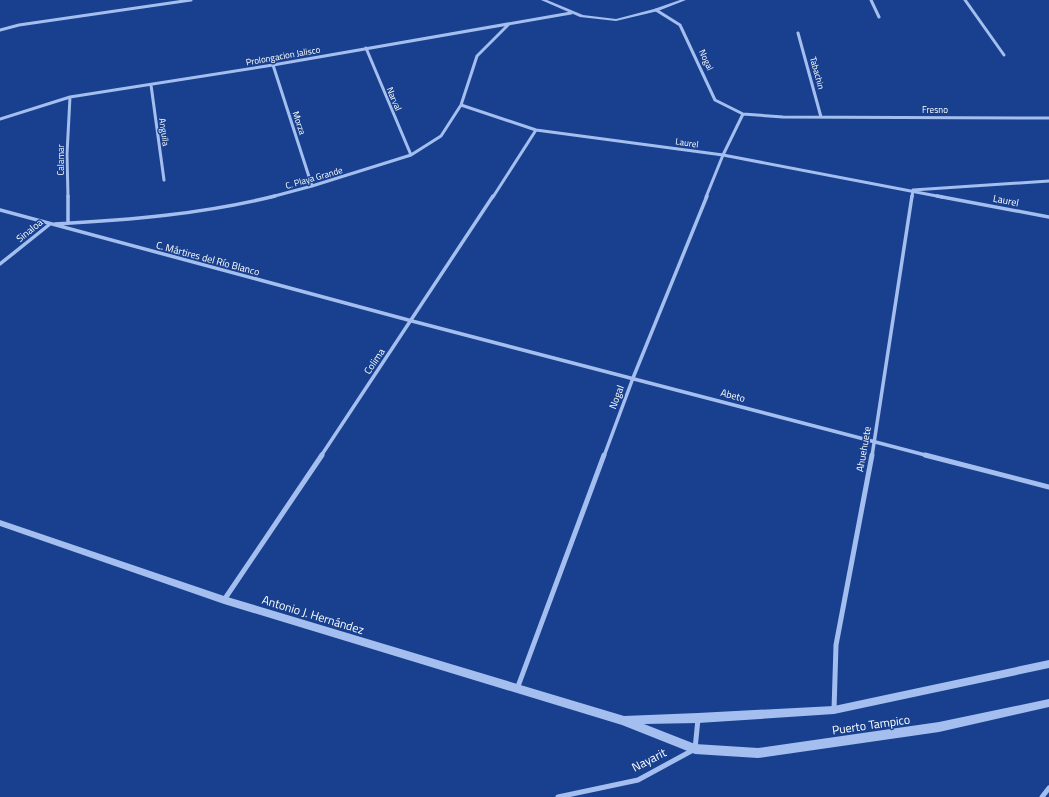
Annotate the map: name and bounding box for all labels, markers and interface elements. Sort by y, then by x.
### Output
street label: Prolongacion Jalisco [245,43,321,68]
street label: Nogal [696,47,717,73]
street label: Tabachin [807,55,828,91]
street label: Narval [384,85,405,113]
street label: Fresno [922,103,948,116]
street label: Morza [290,109,310,137]
street label: Anguila [156,117,173,147]
street label: Laurel [675,134,699,151]
street label: Calamar [54,144,67,176]
street label: C. Playa Grande [284,163,344,192]
street label: Laurel [992,191,1020,210]
street label: Sinaloa [13,215,46,246]
street label: C. Mártires del Río Blanco [154,237,261,280]
street label: Colima [360,345,389,377]
street label: Nogal [605,383,628,411]
street label: Abeto [719,385,747,406]
street label: Ahuehuete [852,425,875,473]
street label: Antonio J. Hernández [260,590,367,639]
street label: Puerto Tampico [831,710,911,739]
street label: Nayarit [628,742,670,776]

